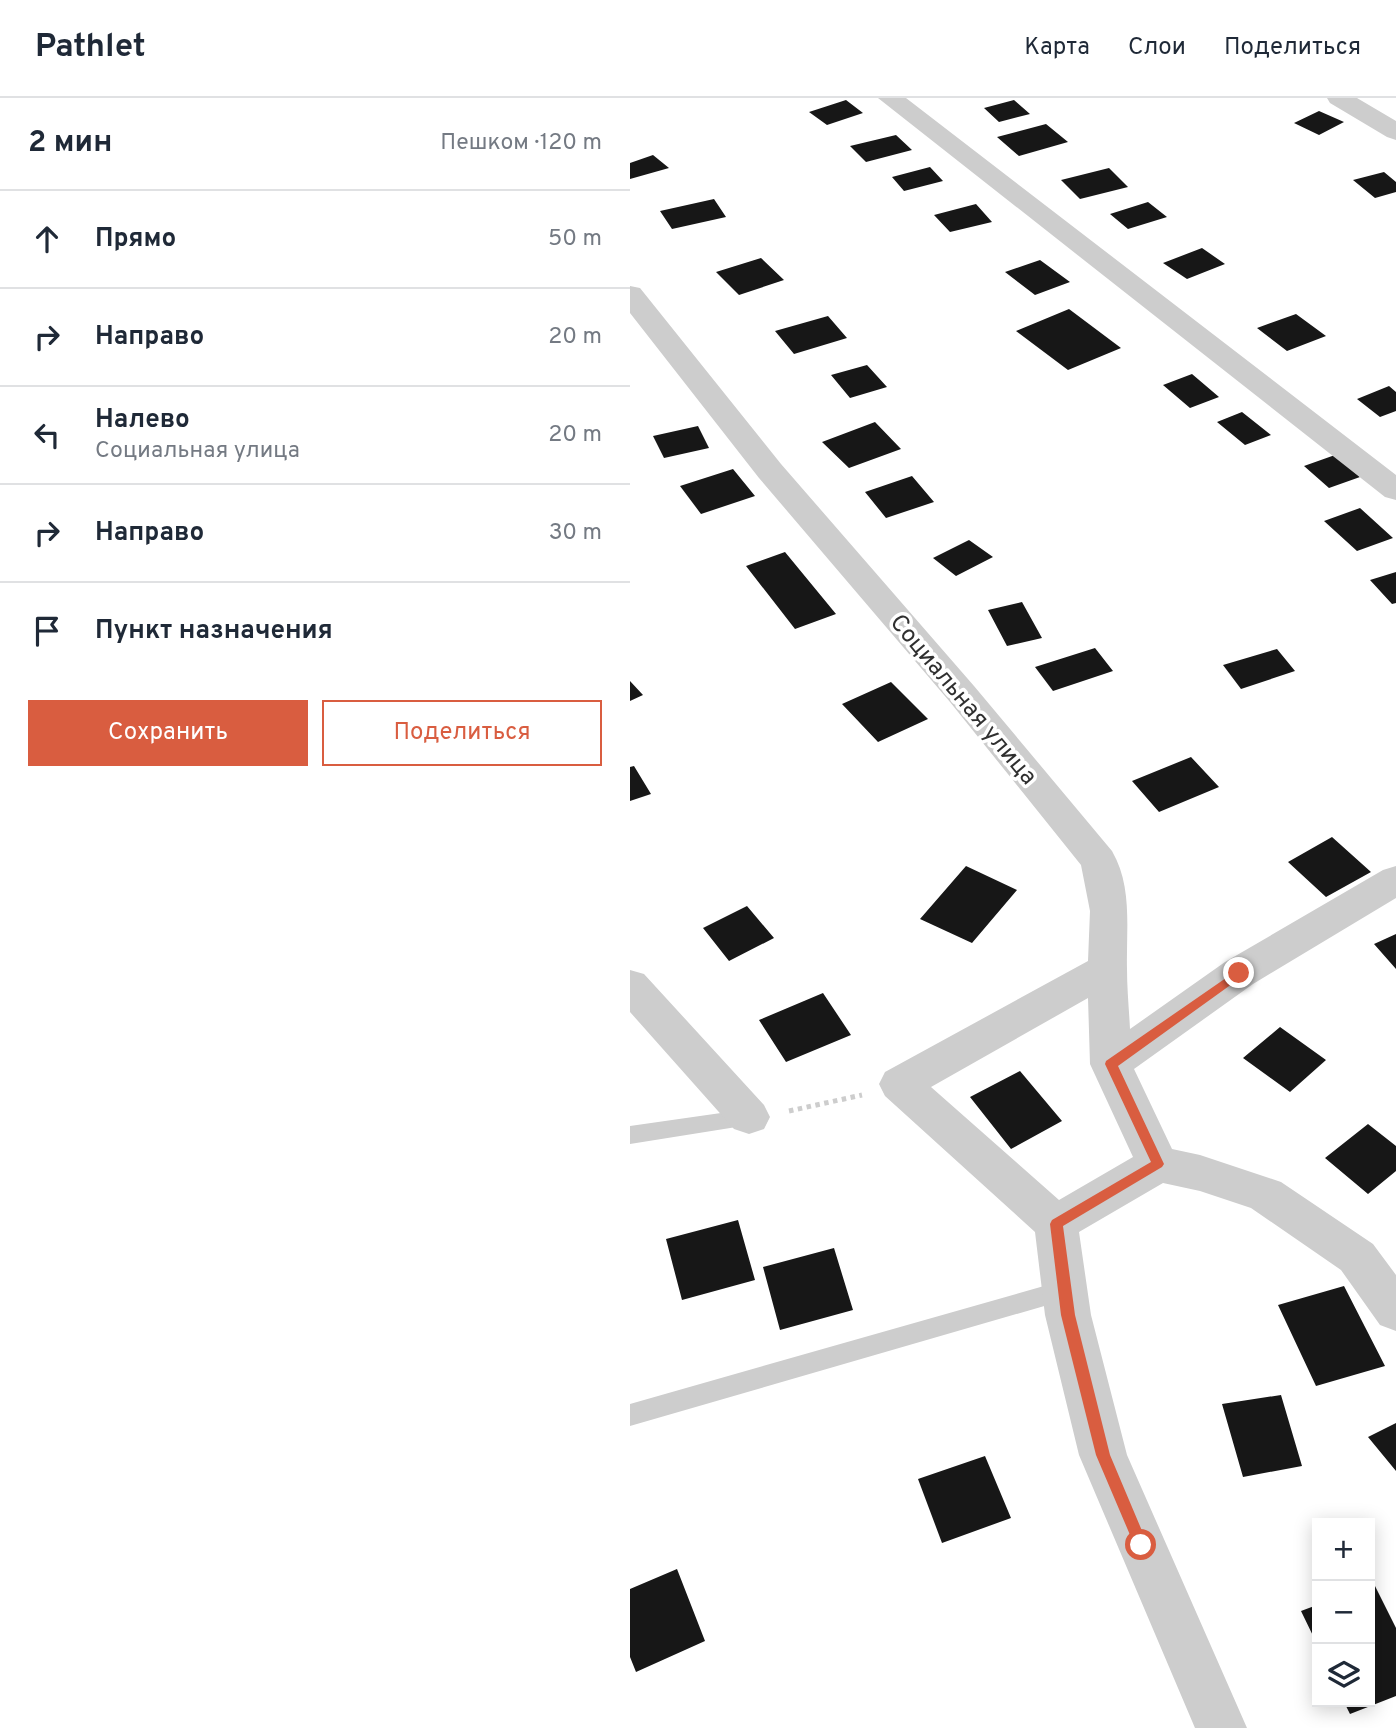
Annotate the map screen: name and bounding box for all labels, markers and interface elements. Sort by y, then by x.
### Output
text: Pathlet [35,27,146,69]
text: Карта [1024,33,1090,63]
text: Слои [1128,33,1186,63]
text: Поделиться [1224,33,1361,63]
text: 2 мин [28,125,112,162]
text: Пешком · 120 m [440,129,602,158]
icon: ahead [28,220,66,258]
text: Прямо [95,223,176,256]
text: 50 m [548,225,602,254]
icon: right [28,318,66,356]
text: Направо [95,321,204,354]
text: 20 m [548,323,602,352]
text: Налево [95,404,190,437]
icon: left [28,416,66,454]
text: 20 m [548,421,602,450]
text: Социальная улица [95,437,300,466]
icon: right [28,514,66,552]
text: Направо [95,517,204,550]
text: 30 m [549,519,602,548]
street label: Социальная улица [882,609,1043,792]
icon: arrive [28,612,66,650]
text: Пункт назначения [95,615,333,648]
button: Сохранить [28,700,308,766]
button: Поделиться [322,700,602,766]
route end [1223,957,1254,988]
map controls [1312,1518,1375,1707]
button: + [1312,1518,1375,1581]
route start [1125,1529,1156,1560]
button: − [1312,1581,1375,1644]
button: layers [1312,1644,1375,1707]

